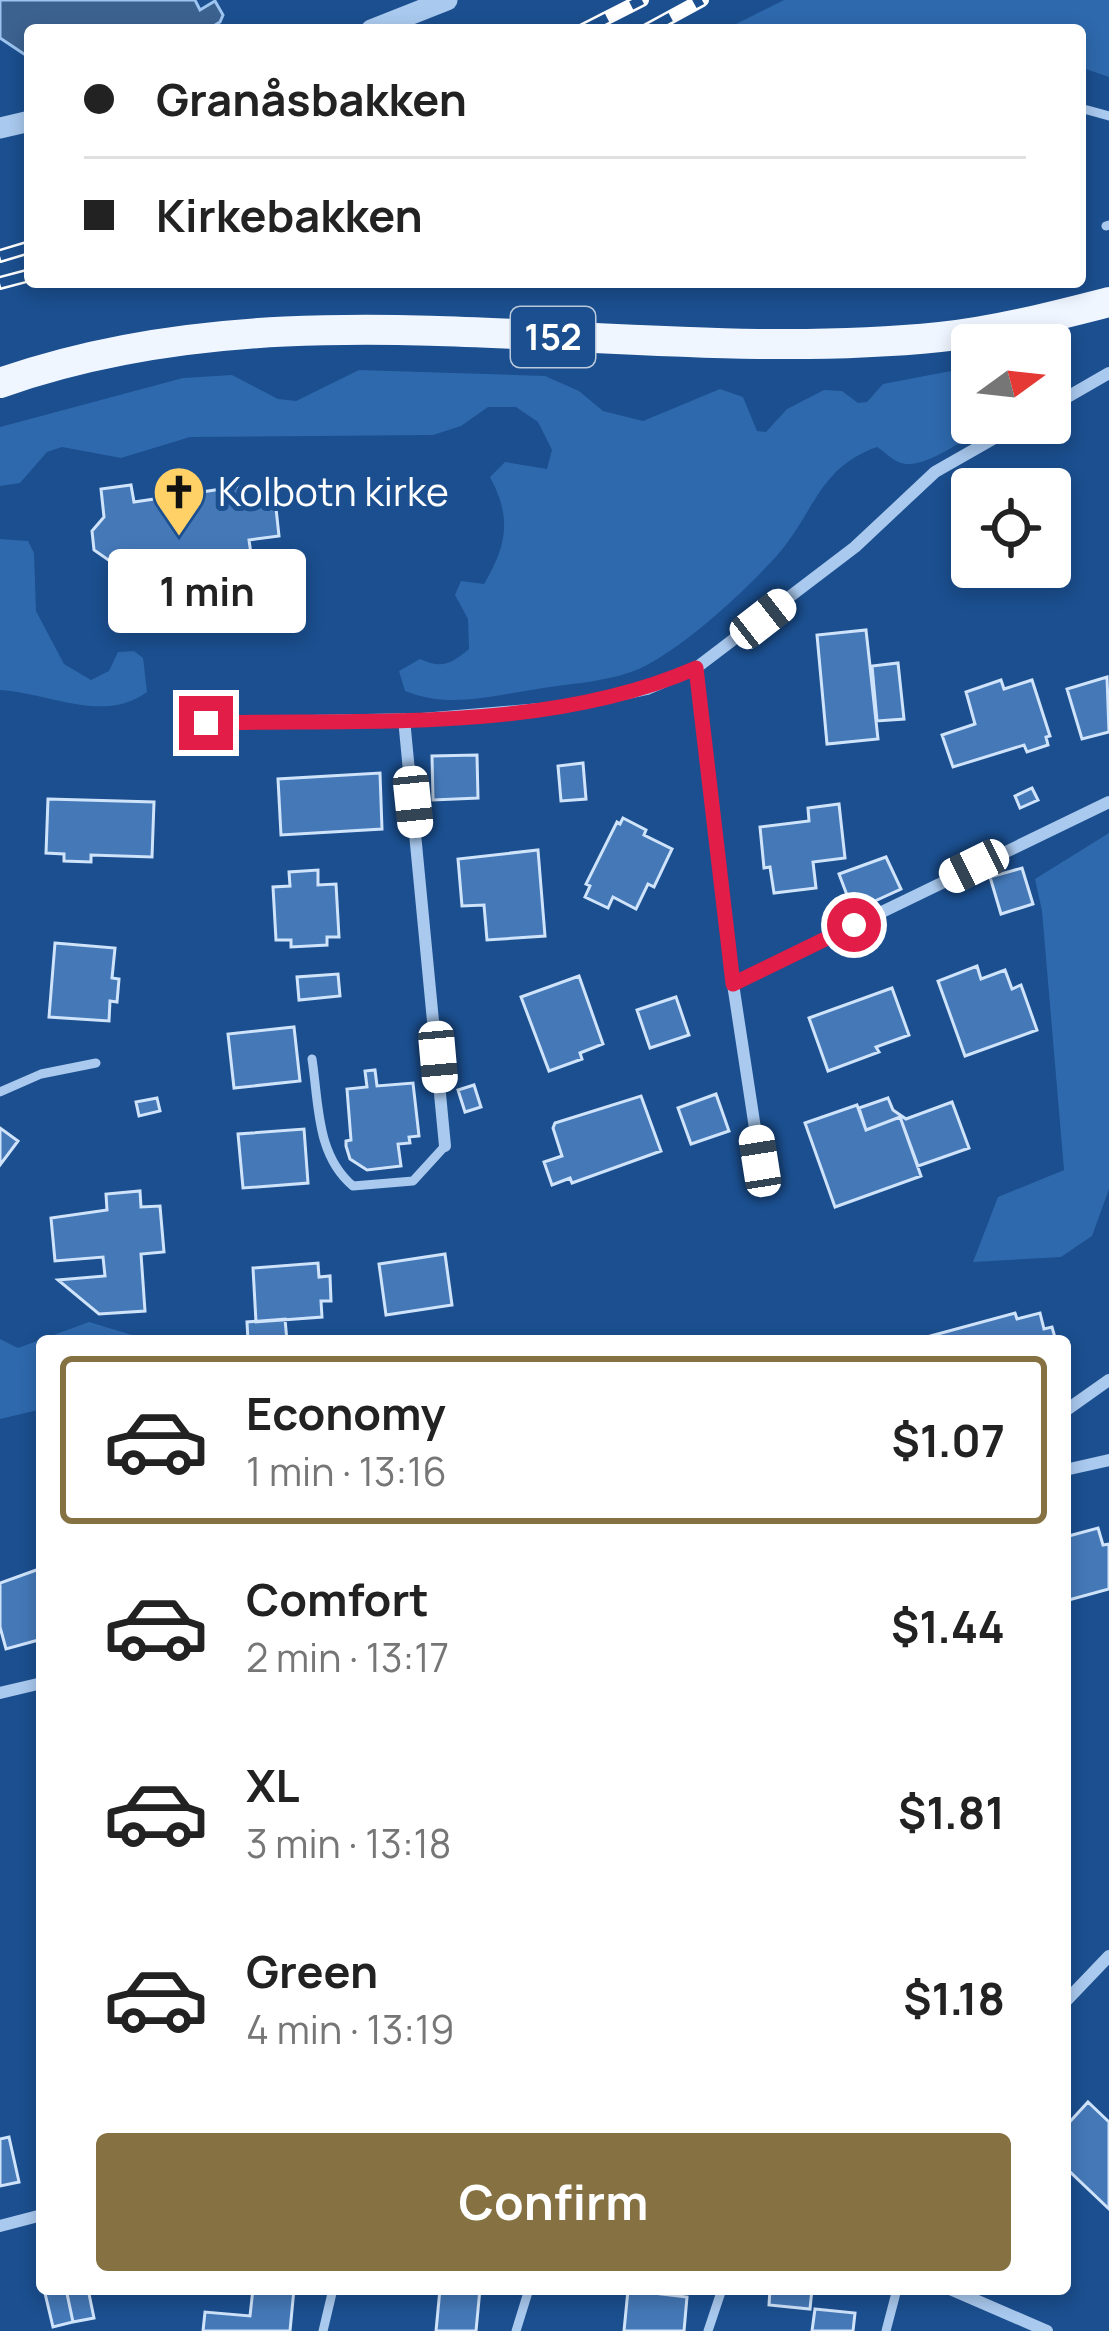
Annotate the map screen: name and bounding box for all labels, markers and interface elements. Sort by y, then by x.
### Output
text: Granåsbakken [156,68,467,130]
text: Kirkebakken [156,184,423,246]
road number: 152 [511,307,595,367]
north arrow [951,324,1071,444]
map controls [951,324,1071,588]
church icon: Kolbotn kirke [151,464,207,538]
place label: Kolbotn kirke [218,464,449,518]
button: locate [951,468,1071,588]
callout: 1 min [107,549,305,633]
text: 1 min [159,564,255,618]
car [724,583,802,655]
route end [179,696,233,750]
car [391,764,435,840]
car [934,834,1014,898]
route start [827,898,881,952]
car [417,1020,459,1094]
car [737,1123,783,1199]
text: Economy [246,1382,446,1444]
icon: car [102,1386,210,1494]
text: $1.07 [892,1409,1005,1471]
text: 1 min · 13:16 [246,1444,447,1498]
text: Comfort [246,1568,429,1630]
icon: car [102,1572,210,1680]
text: $1.44 [891,1595,1005,1657]
text: 2 min · 13:17 [246,1630,449,1684]
text: XL [246,1754,300,1816]
icon: car [102,1758,210,1866]
text: $1.81 [898,1781,1005,1843]
text: 3 min · 13:18 [246,1816,451,1870]
text: Green [246,1940,378,2002]
icon: car [102,1944,210,2052]
text: $1.18 [903,1967,1005,2029]
text: 4 min · 13:19 [246,2002,454,2056]
button: Confirm [96,2133,1011,2271]

